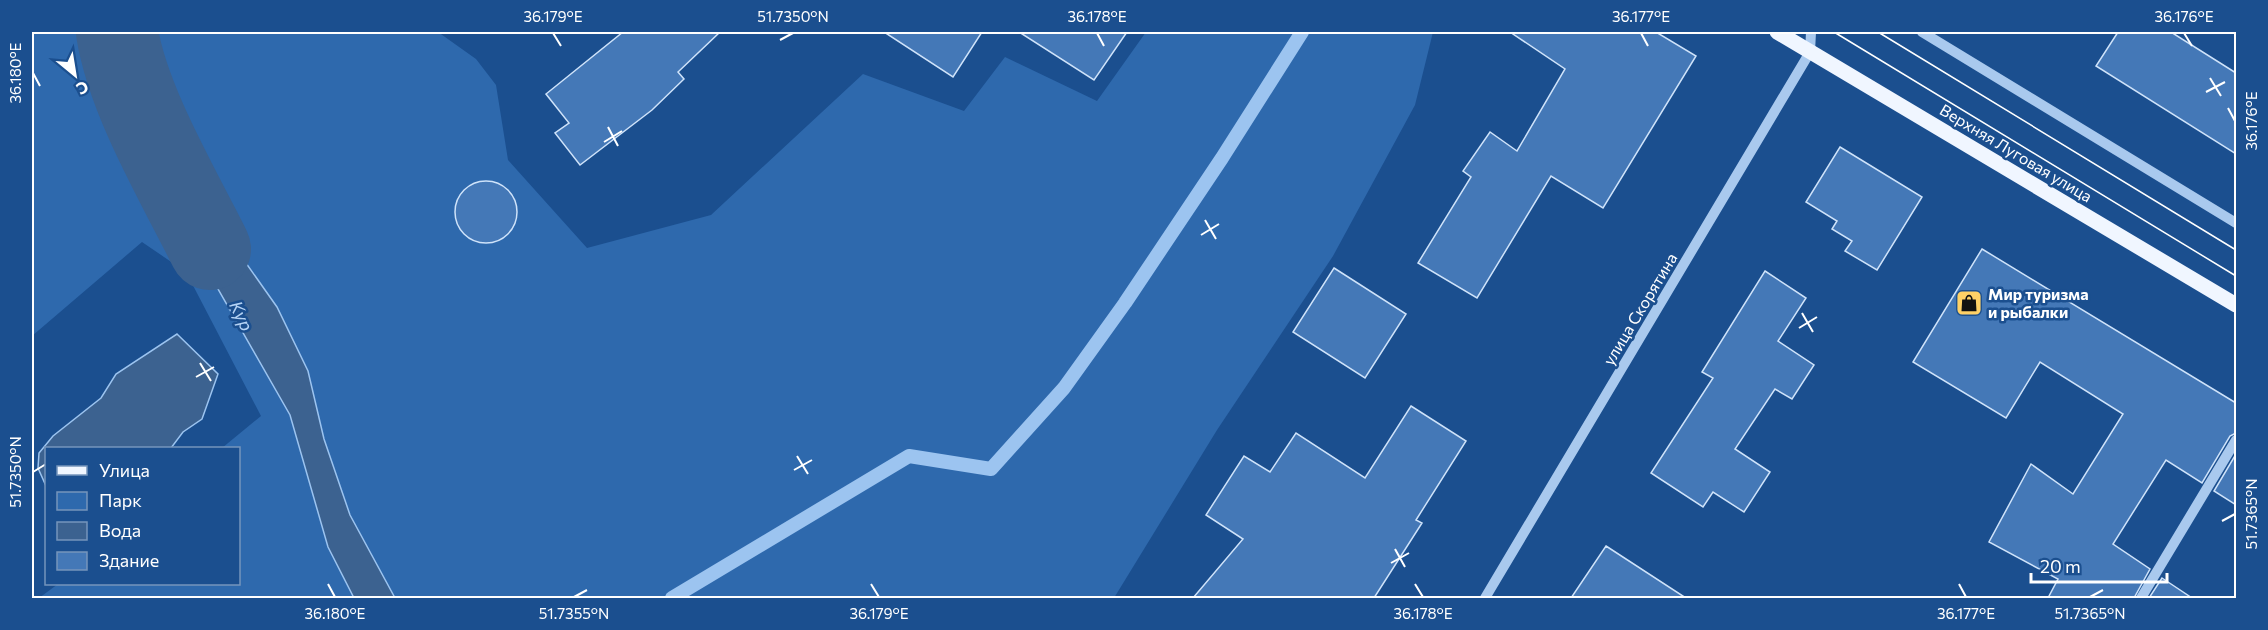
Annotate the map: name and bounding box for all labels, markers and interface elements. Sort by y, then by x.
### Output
text: 36.179°E [523,7,583,25]
text: 51.7350°N [757,7,829,25]
text: 36.178°E [1067,7,1127,25]
text: 36.177°E [1612,7,1670,25]
text: 36.176°E [2154,7,2214,25]
text: 36.180°E [6,42,24,104]
north arrow [45,45,105,105]
text: С [73,77,92,99]
text: 36.176°E [2242,91,2260,151]
street label: Верхняя Луговая улица [1937,100,2096,206]
street label: улица Скорятина [1599,249,1681,368]
place label: Мир туризма и рыбалки [1988,284,2088,321]
shop icon: Мир туризма и рыбалки [1954,288,1984,318]
water label: Кур [225,297,259,334]
text: 51.7350°N [6,436,24,508]
legend [45,447,240,585]
text: Улица [99,459,150,481]
text: 51.7365°N [2242,479,2260,550]
text: Парк [99,489,142,511]
text: Вода [99,519,141,541]
scale bar [2031,546,2168,584]
text: Здание [99,549,159,571]
text: 20 m [2040,555,2081,577]
text: 36.180°E [304,604,366,622]
text: 51.7355°N [539,604,609,622]
text: 36.179°E [849,604,909,622]
text: 36.178°E [1393,604,1453,622]
text: 36.177°E [1937,604,1995,622]
text: 51.7365°N [2055,604,2126,622]

